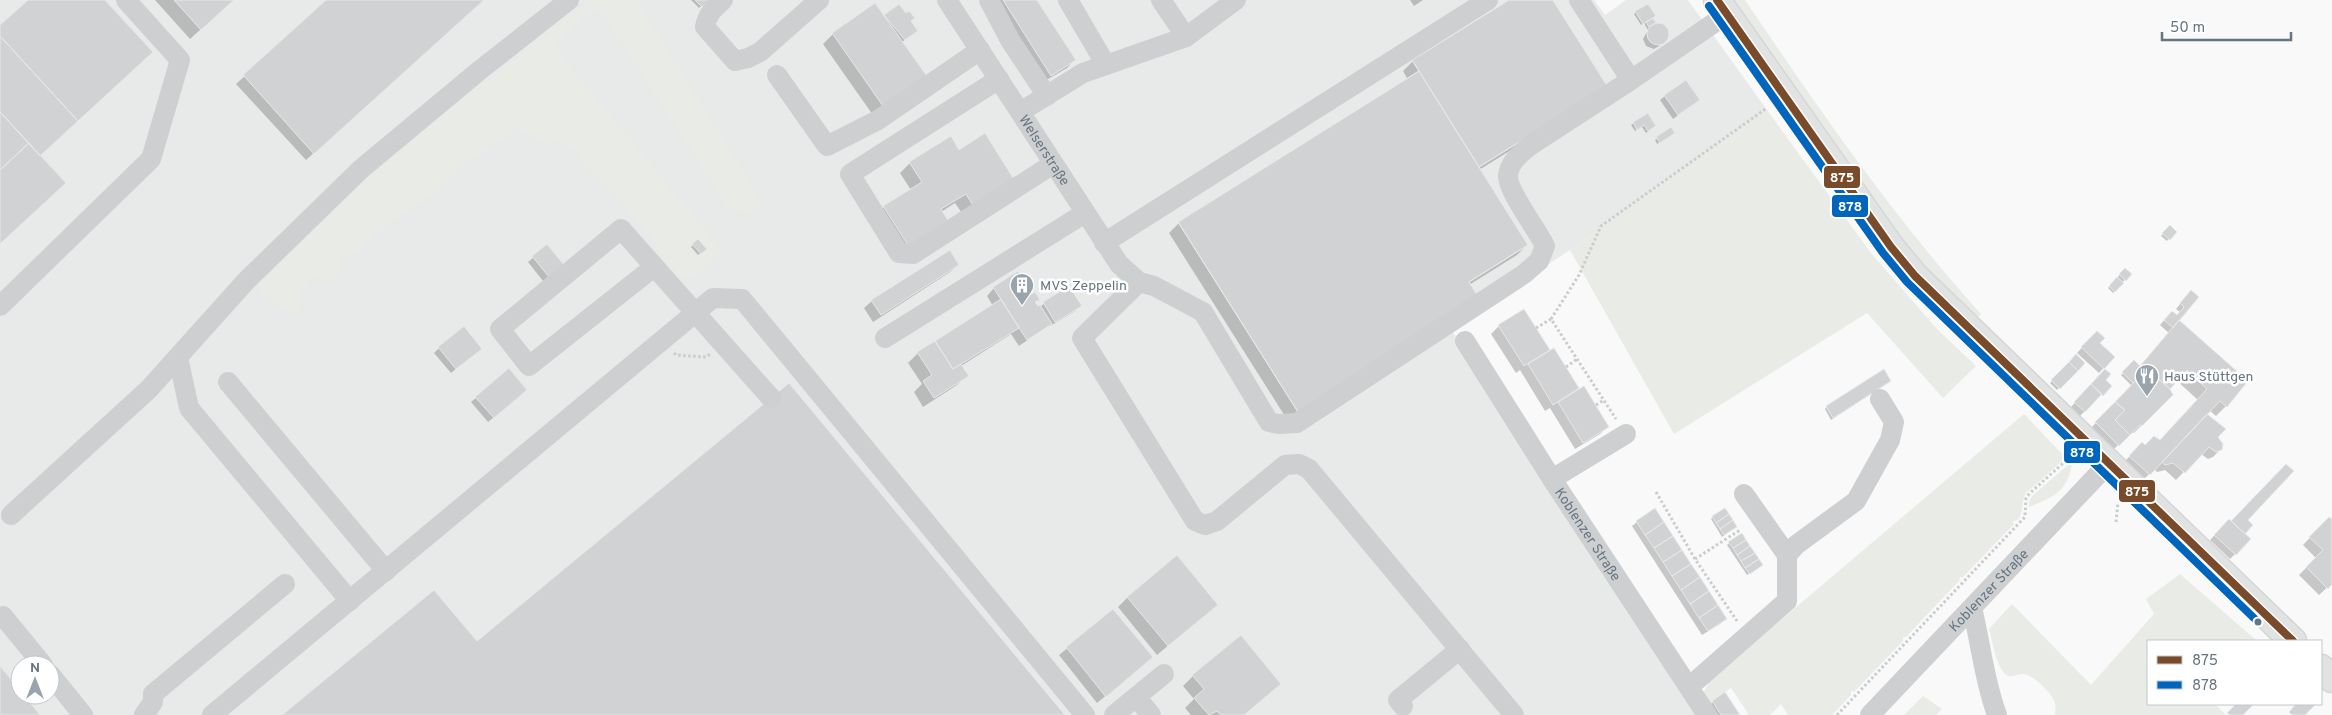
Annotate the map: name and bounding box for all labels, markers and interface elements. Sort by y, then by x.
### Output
scale bar [2162,10,2291,42]
text: 50 m [2170,19,2205,38]
street label: Welserstraße [1014,112,1073,189]
line badge: 875 [1823,165,1861,189]
text: 875 [1830,170,1854,187]
line badge: 878 [1831,194,1869,218]
text: 878 [1838,199,1862,216]
building icon: MVS Zeppelin [1009,272,1035,306]
place label: MVS Zeppelin [1040,278,1127,295]
restaurant icon: Haus Stüttgen [2134,363,2160,397]
place label: Haus Stüttgen [2164,369,2254,386]
line badge: 878 [2063,440,2101,464]
text: 878 [2070,445,2094,462]
line badge: 875 [2118,479,2156,503]
text: 875 [2125,484,2149,501]
street label: Koblenzer Straße [1550,485,1624,585]
street label: Koblenzer Straße [1946,546,2033,636]
unlabelled marker [2253,617,2263,627]
legend [2147,640,2322,705]
text: 875 [2192,652,2218,671]
north arrow [10,655,60,705]
text: N [30,660,40,677]
text: 878 [2192,677,2218,696]

